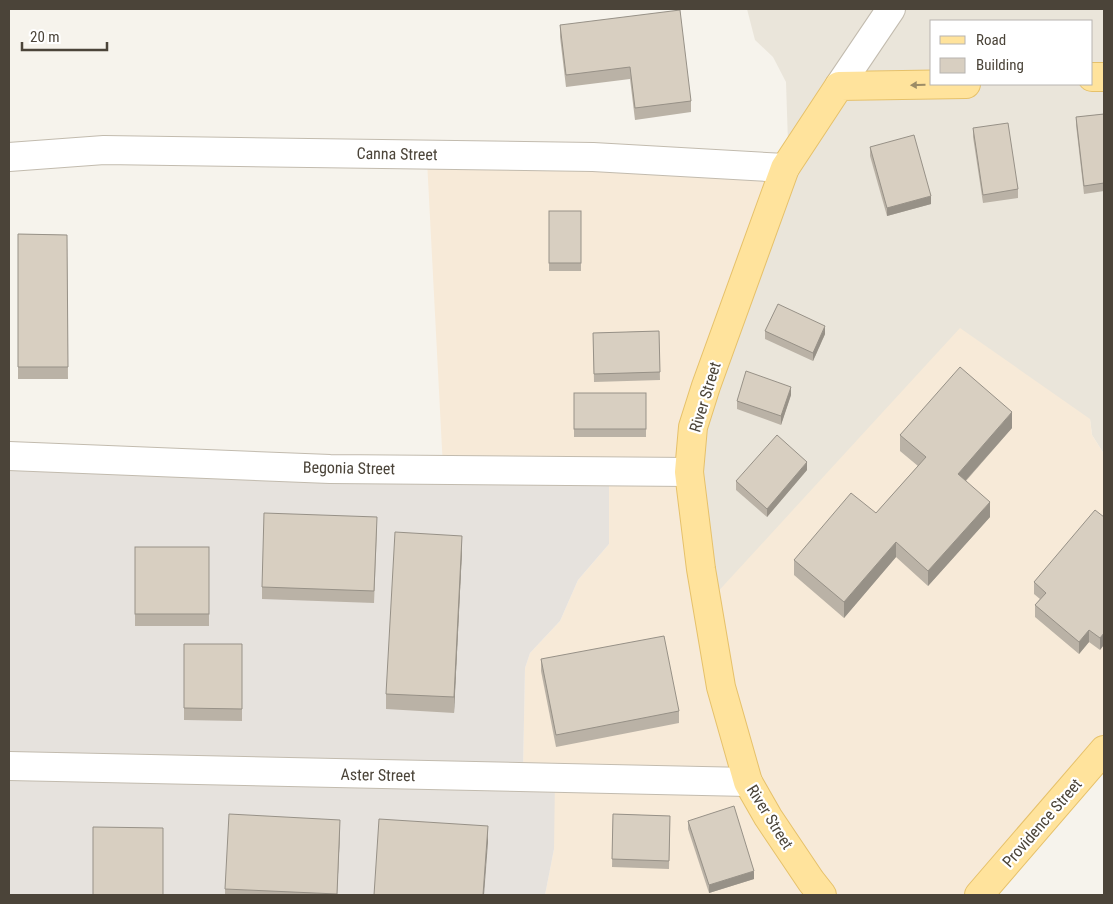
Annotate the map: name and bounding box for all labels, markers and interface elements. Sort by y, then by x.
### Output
scale bar [22,20,108,52]
legend [930,20,1093,85]
text: 20 m [30,28,60,46]
text: Road [976,31,1006,49]
text: Building [976,56,1024,74]
one-way arrow [909,81,925,89]
street label: Canna Street [356,144,438,164]
street label: River Street [685,359,725,434]
street label: Begonia Street [303,458,396,478]
street label: Aster Street [340,765,416,785]
street label: Providence Street [998,775,1086,871]
street label: River Street [743,781,797,853]

